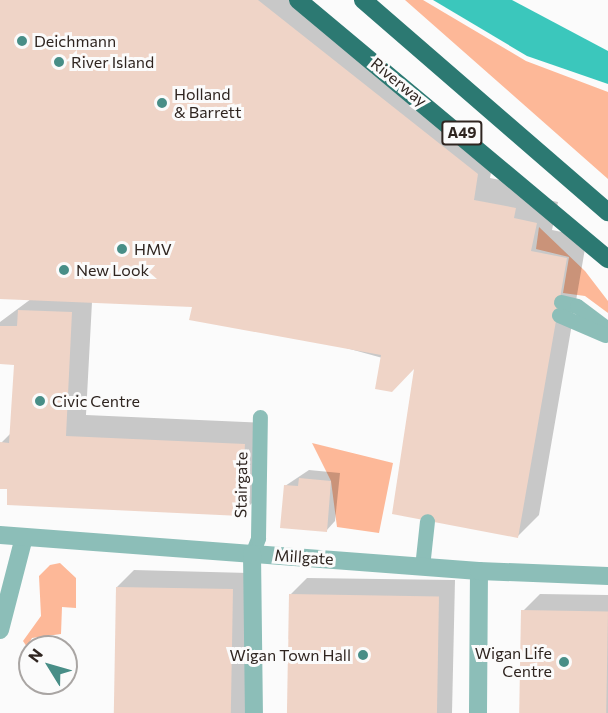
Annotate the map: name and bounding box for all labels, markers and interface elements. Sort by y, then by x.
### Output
place label: Deichmann [34,31,116,51]
marker: Deichmann [15,34,29,48]
place label: River Island [71,52,154,72]
street label: Riverway [367,54,431,110]
marker: River Island [52,55,66,69]
place label: Holland & Barrett [174,84,241,122]
marker: Holland & Barrett [155,96,169,110]
road number: A49 [441,121,483,145]
place label: HMV [134,239,172,259]
marker: HMV [115,242,129,256]
place label: New Look [76,260,149,280]
marker: New Look [57,263,71,277]
place label: Civic Centre [52,391,140,411]
marker: Civic Centre [33,394,47,408]
street label: Stairgate [231,452,251,518]
street label: Millgate [274,545,334,569]
north arrow [18,635,78,695]
place label: Wigan Life Centre [475,643,552,681]
text: N [24,645,46,666]
place label: Wigan Town Hall [230,645,351,665]
marker: Wigan Town Hall [356,648,370,662]
marker: Wigan Life Centre [557,655,571,669]

